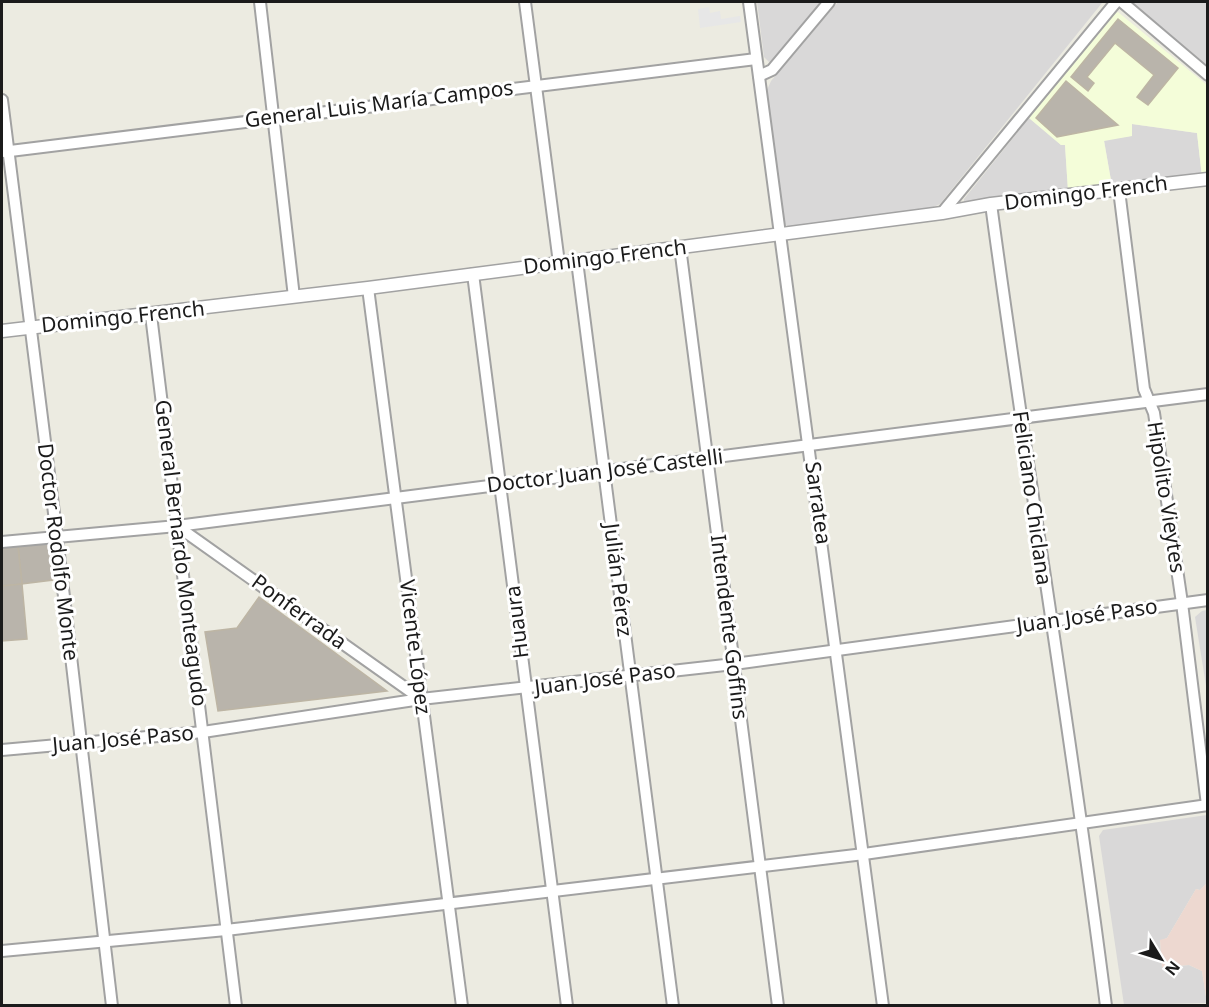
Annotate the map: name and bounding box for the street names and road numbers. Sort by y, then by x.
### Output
street label: General Luis María Campos [243,73,515,133]
street label: Domingo French [1003,168,1169,216]
street label: Domingo French [522,232,688,280]
street label: Domingo French [40,294,206,339]
street label: General Bernardo Monteagudo [149,398,215,708]
street label: Feliciano Chiclana [1007,409,1059,587]
street label: Hipólito Vieytes [1141,419,1193,575]
street label: Doctor Rodolfo Monte [32,442,86,662]
street label: Doctor Juan José Castelli [485,442,725,498]
street label: Sarratea [799,460,839,546]
street label: Julián Pérez [598,520,640,638]
street label: Intendente Goffins [705,533,755,721]
street label: Ponferrada [247,567,353,655]
street label: Vicente López [394,578,438,716]
street label: Huaura [498,584,534,660]
street label: Juan José Paso [1013,591,1159,639]
street label: Juan José Paso [531,655,677,701]
street label: Juan José Paso [49,718,195,758]

